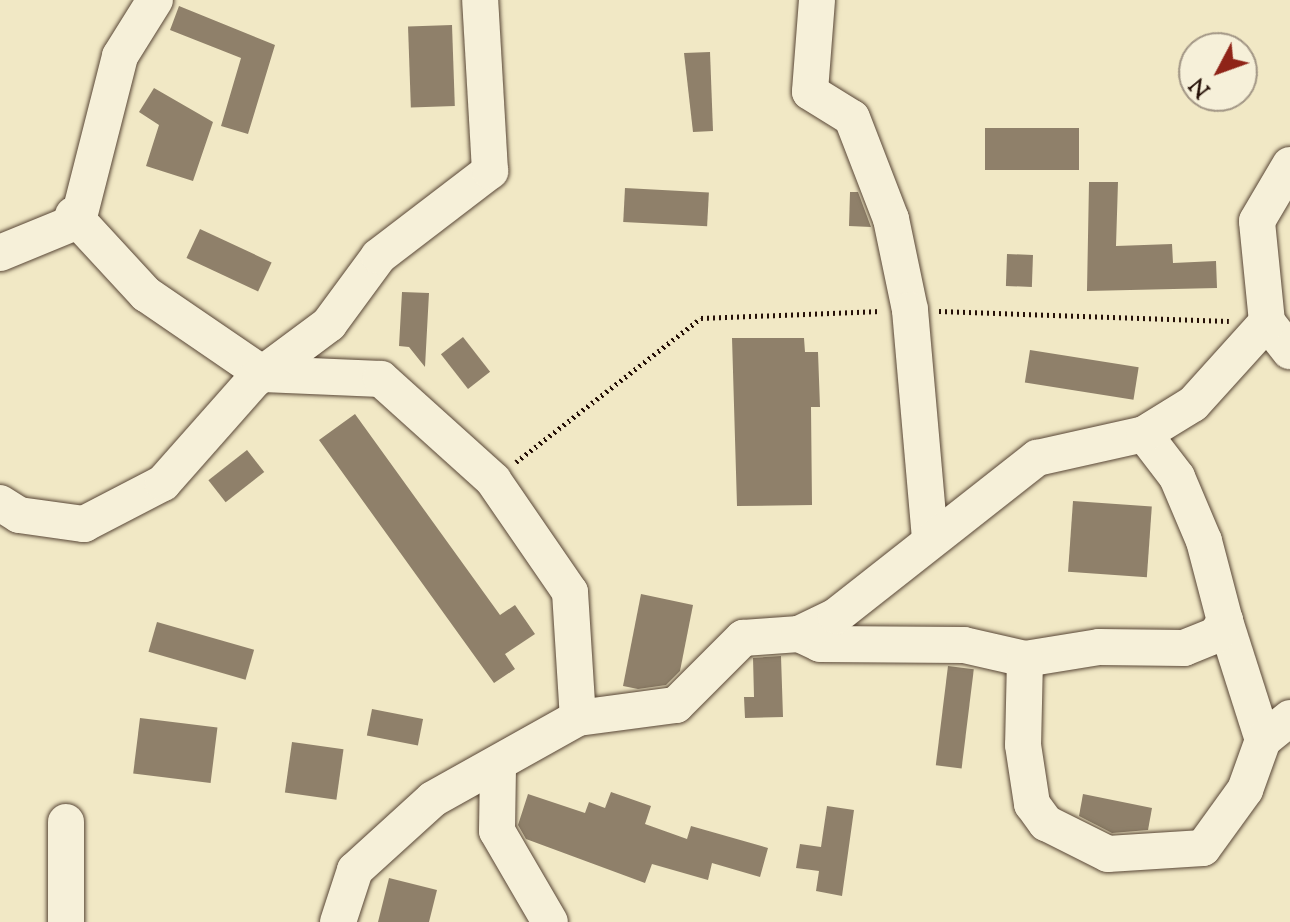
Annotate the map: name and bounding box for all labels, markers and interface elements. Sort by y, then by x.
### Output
north arrow [1178,32,1258,112]
text: N [1184,69,1219,104]

